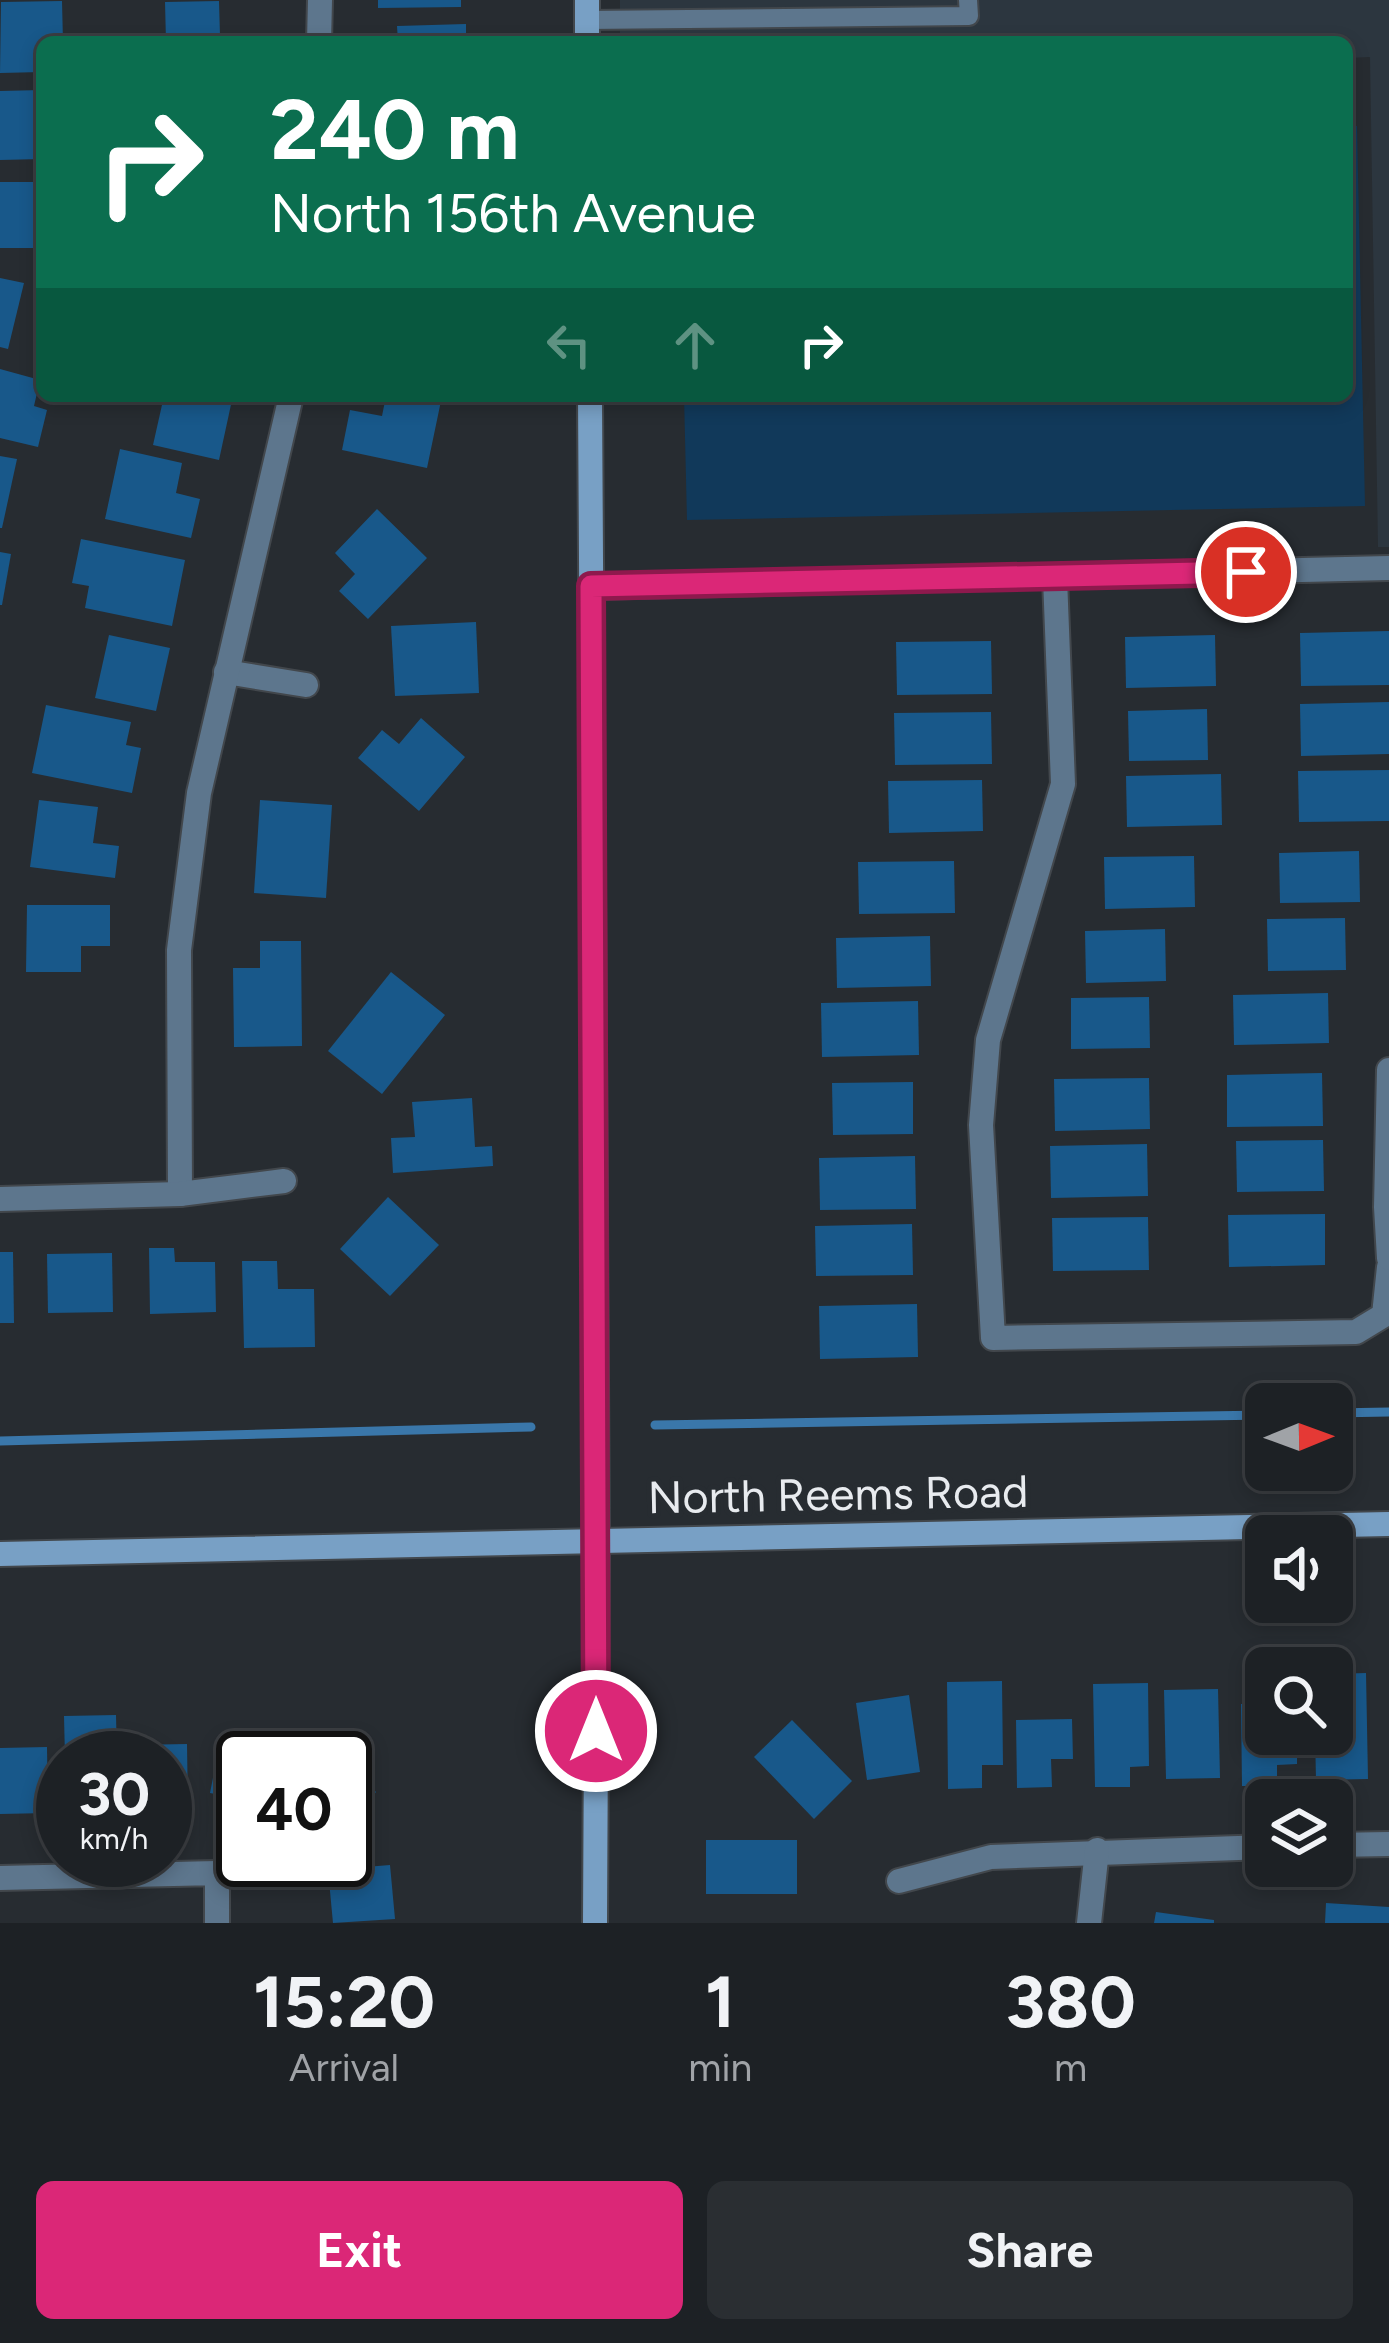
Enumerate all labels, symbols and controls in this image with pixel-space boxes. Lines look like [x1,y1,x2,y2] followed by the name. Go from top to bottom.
[270,79,519,180] text: 240 m
[72,84,228,240] icon: right
[270,181,756,246] text: North 156th Avenue
[536,312,602,378] icon: left
[662,312,728,378] icon: ahead
[788,312,854,378] icon: right
[1195,521,1297,623] pin
[1213,539,1279,605] icon: arrive
[1245,1383,1353,1491] north arrow
[1245,1383,1353,1887] map controls
[647,1464,1029,1524] street label: North Reems Road
[1245,1515,1353,1623] button: sound
[1245,1647,1353,1755] button: search
[533,1668,659,1794] position arrow
[216,1731,372,1887] speed limit sign: 40
[78,1758,150,1830] text: 30
[1245,1779,1353,1887] button: layers
[80,1820,148,1857] text: km/h
[253,1959,435,2045] text: 15:20
[705,1959,735,2045] text: 1
[1005,1959,1136,2045] text: 380
[289,2044,399,2091] text: Arrival
[688,2044,752,2091] text: min
[1054,2044,1087,2091] text: m
[36,2181,683,2319] button: Exit
[707,2181,1353,2319] button: Share

